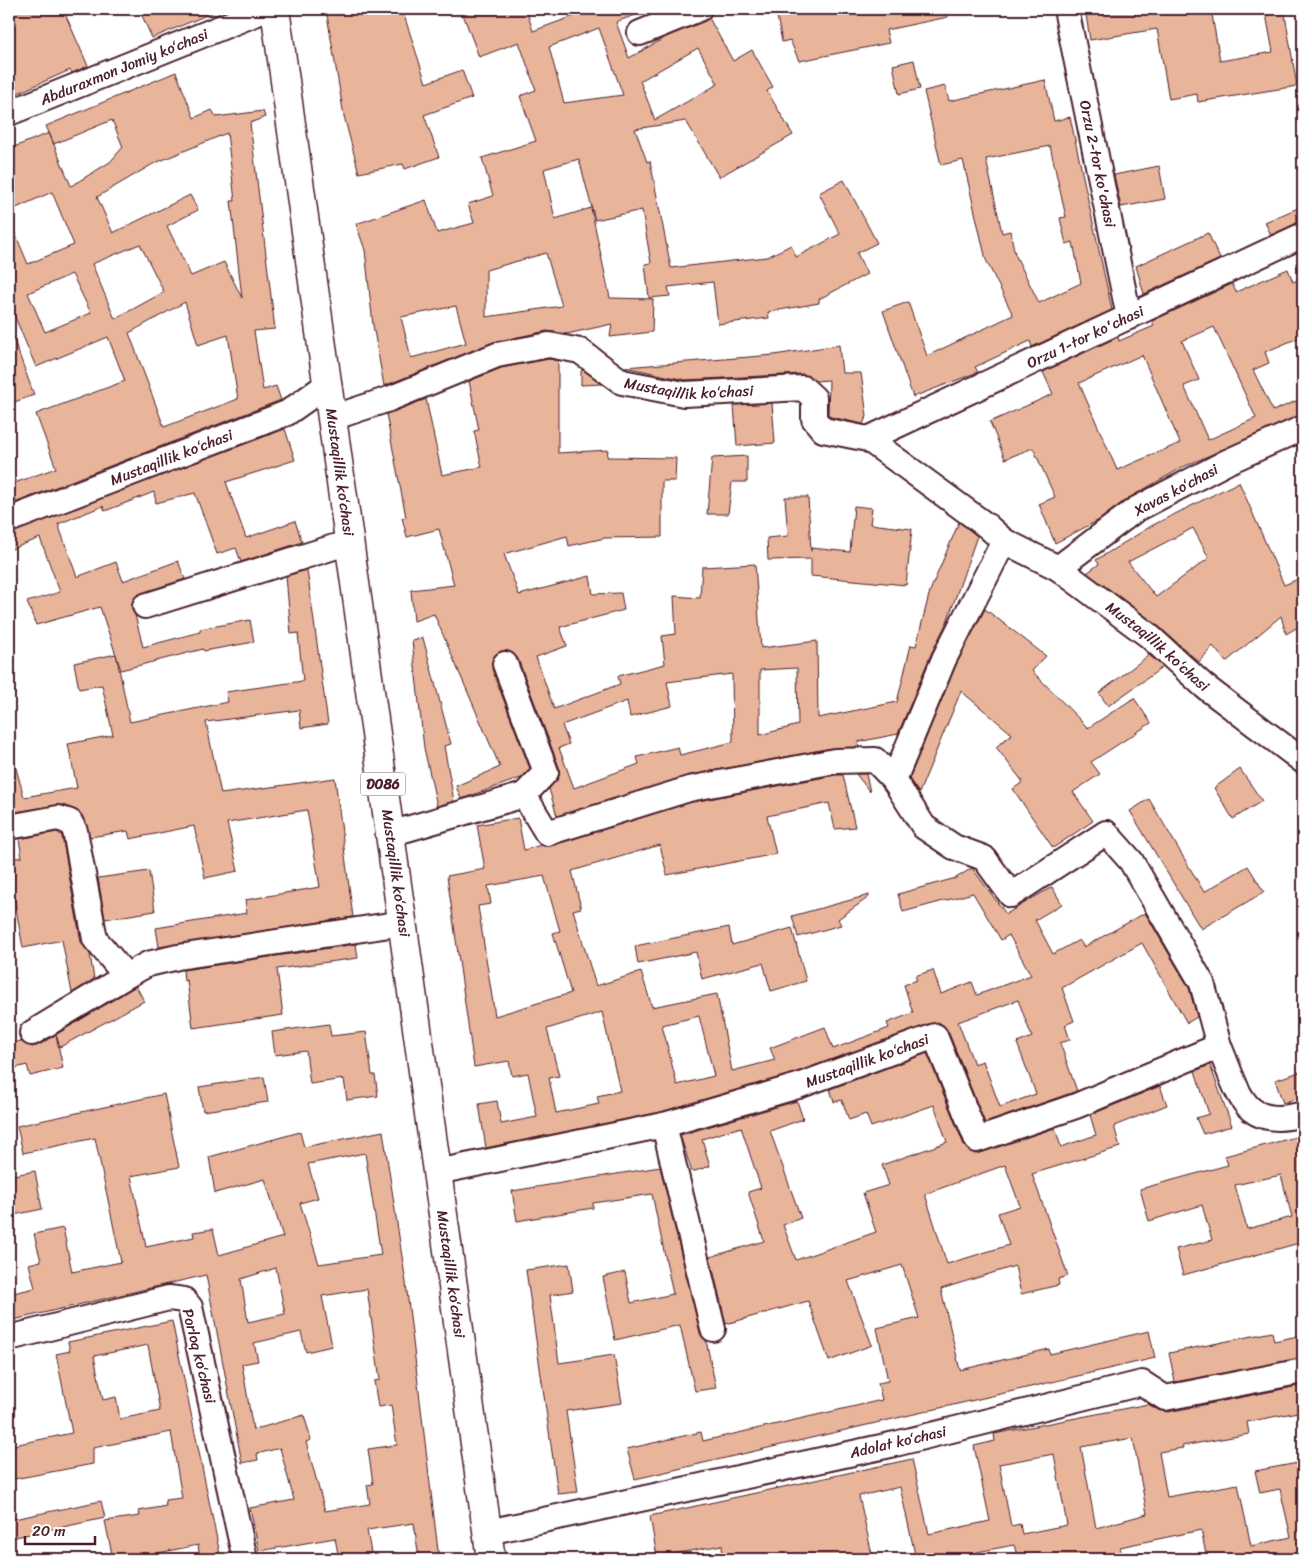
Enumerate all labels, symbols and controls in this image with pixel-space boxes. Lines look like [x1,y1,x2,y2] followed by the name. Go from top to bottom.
[35,21,213,113] street label: Abduraxmon Jomiy koʻchasi
[1072,98,1124,231] street label: Orzu 2-tor ko'chasi
[1022,298,1149,376] street label: Orzu 1-tor ko'chasi
[622,370,755,407] street label: Mustaqillik ko‘chasi
[318,406,362,538] street label: Mustaqillik koʻchasi
[106,422,237,493] street label: Mustaqillik ko‘chasi
[1128,456,1224,524] street label: Xavas koʻchasi
[1100,595,1216,699] street label: Mustaqillik ko‘chasi
[360,772,406,796] road number: D086
[374,807,418,939] street label: Mustaqillik koʻchasi
[802,1026,933,1095] street label: Mustaqillik ko‘chasi
[429,1208,473,1340] street label: Mustaqillik koʻchasi
[175,1306,224,1407] street label: Porloq koʻchasi
[846,1418,950,1466] street label: Adolat koʻchasi
[25,1513,95,1545] scale bar
[32,1518,66,1544] text: 20 m

